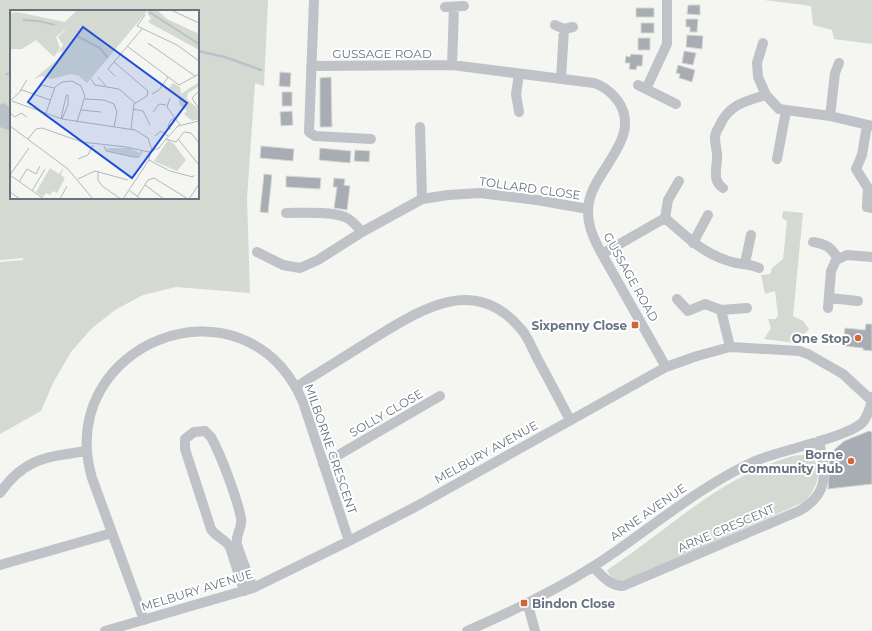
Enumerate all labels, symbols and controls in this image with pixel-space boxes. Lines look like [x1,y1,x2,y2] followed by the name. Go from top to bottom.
[10,10,199,199] inset map
[332,46,432,61] street label: GUSSAGE ROAD
[478,173,582,203] street label: TOLLARD CLOSE
[600,230,662,324] street label: GUSSAGE ROAD
[532,318,627,333] place label: Sixpenny Close
[630,320,640,330] marker: Sixpenny Close
[792,331,850,346] place label: One Stop
[853,333,863,343] marker: One Stop
[302,382,360,516] street label: MILBORNE CRESCENT
[347,386,425,440] street label: SOLLY CLOSE
[432,417,540,487] street label: MELBURY AVENUE
[740,447,843,476] place label: Borne Community Hub
[846,456,856,466] marker: Borne Community Hub
[607,480,689,544] street label: ARNE AVENUE
[675,501,777,555] street label: ARNE CRESCENT
[139,566,255,614] street label: MELBURY AVENUE
[532,596,616,611] place label: Bindon Close
[519,598,529,608] marker: Bindon Close

